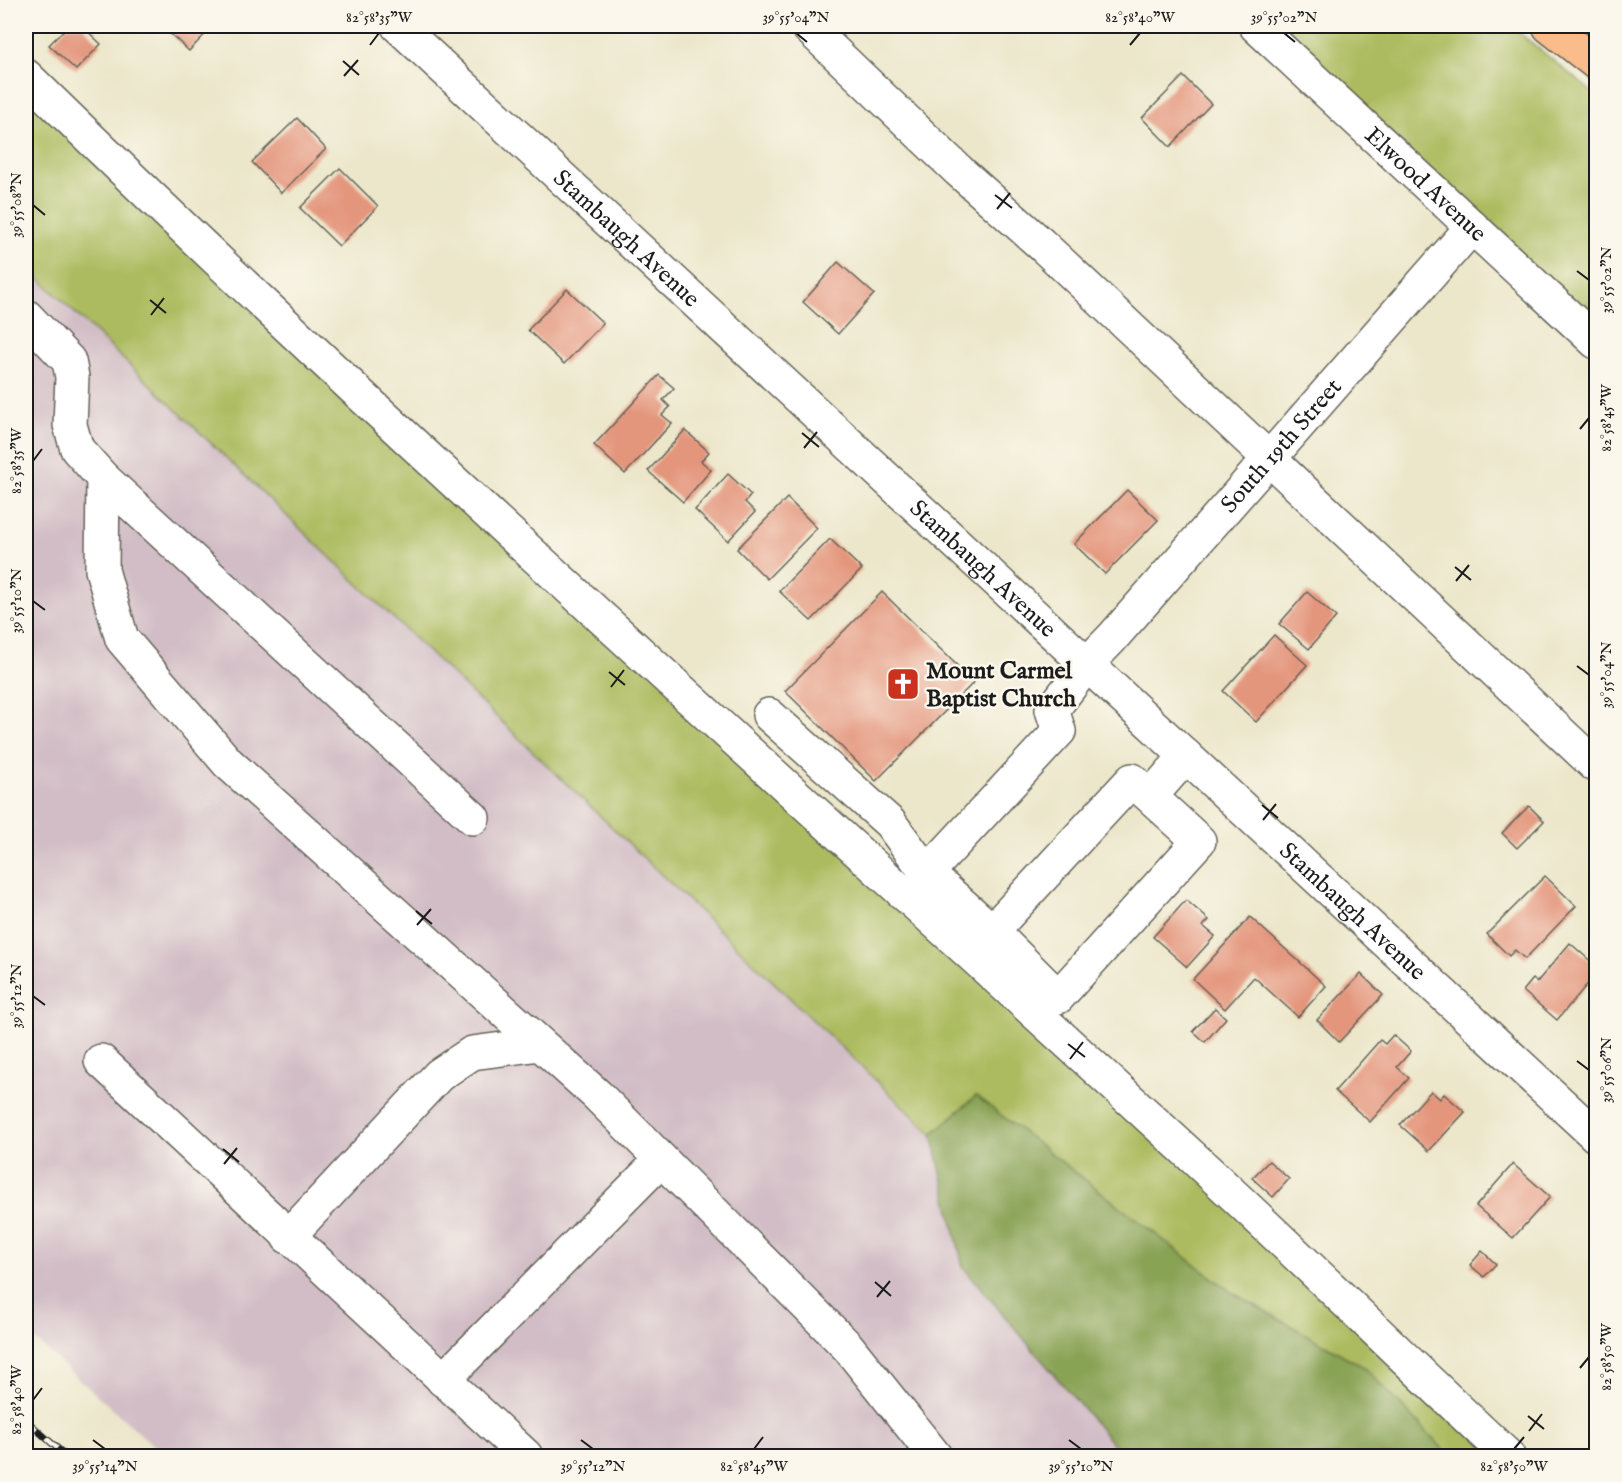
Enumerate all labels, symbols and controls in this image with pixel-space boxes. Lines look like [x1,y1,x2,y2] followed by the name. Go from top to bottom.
[346,8,413,27] text: 82°58'35"W
[762,8,830,27] text: 39°55'04"N
[1105,8,1175,27] text: 82°58'40"W
[1251,8,1317,27] text: 39°55'02"N
[1357,121,1492,249] street label: Elwood Avenue
[546,163,706,315] street label: Stambaugh Avenue
[7,172,26,238] text: 39°55'08"N
[1597,247,1616,313] text: 39°55'02"N
[1214,372,1349,520] street label: South 19th Street
[1597,384,1616,452] text: 82°58'45"W
[7,427,26,494] text: 82°58'35"W
[902,494,1062,645] street label: Stambaugh Avenue
[7,568,26,634] text: 39°55'10"N
[1597,641,1616,709] text: 39°55'04"N
[926,656,1076,715] place label: Mount Carmel Baptist Church
[885,666,921,702] church icon: Mount Carmel Baptist Church
[1272,836,1432,988] street label: Stambaugh Avenue
[7,963,26,1028] text: 39°55'12"N
[1597,1037,1616,1103] text: 39°55'06"N
[1597,1322,1616,1391] text: 82°58'50"W
[7,1365,26,1435] text: 82°58'40"W
[72,1457,138,1476] text: 39°55'14"N
[561,1457,626,1476] text: 39°55'12"N
[720,1457,788,1476] text: 82°58'45"W
[1048,1457,1114,1476] text: 39°55'10"N
[1480,1457,1549,1476] text: 82°58'50"W

